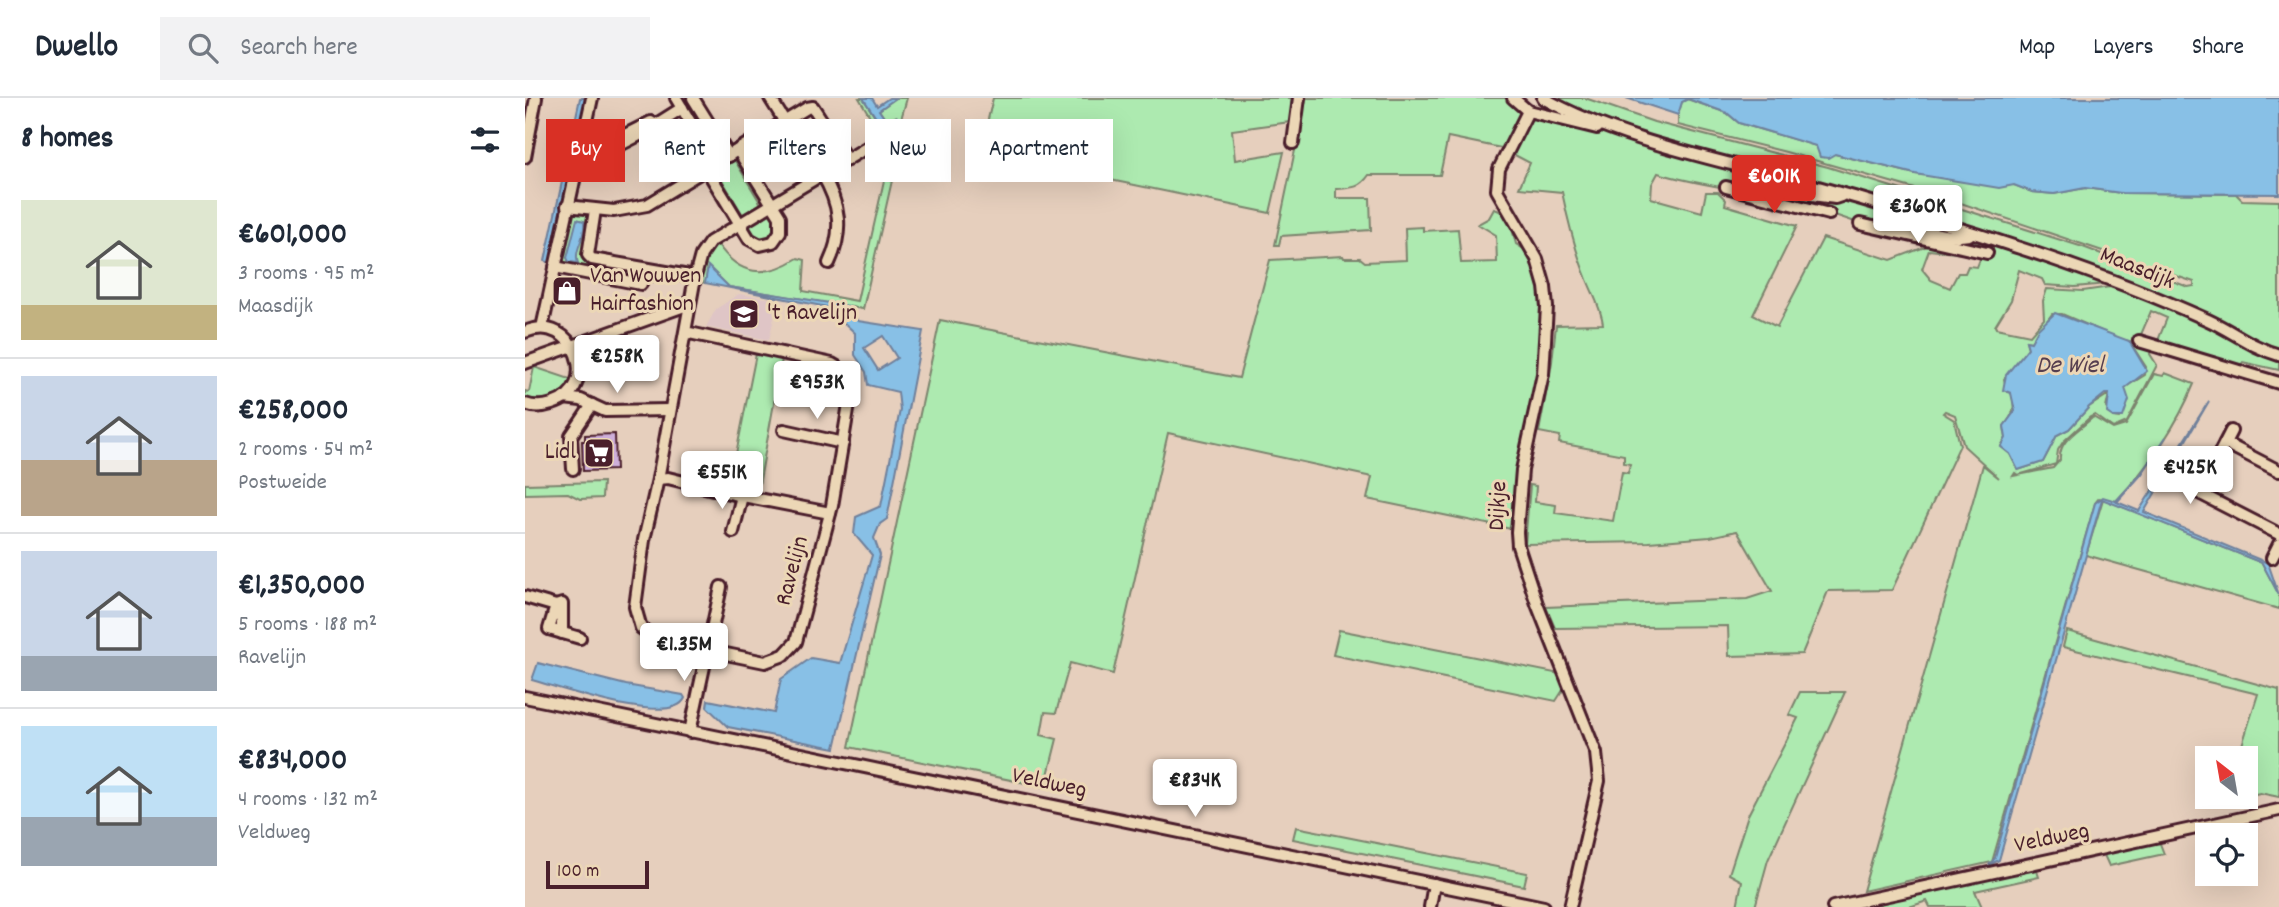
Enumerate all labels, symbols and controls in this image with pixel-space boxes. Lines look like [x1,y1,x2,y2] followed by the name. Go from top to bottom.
[160,17,650,80] search box
[35,25,118,72] text: Dwello
[184,29,222,67] icon: search
[240,30,358,67] text: Search here
[2019,31,2055,65] text: Map
[2093,31,2154,65] text: Layers
[2192,31,2244,65] text: Share
[21,119,113,162] text: 8 homes
[546,119,625,182] chip: Buy
[639,119,730,182] chip: Rent
[744,119,851,182] chip: Filters
[865,119,951,182] chip: New
[965,119,1113,182] chip: Apartment
[466,121,504,159] icon: filters
[1725,156,1823,215] pin: €601K
[1748,161,1800,194] text: €601K
[1869,186,1967,245] pin: €360K
[1889,191,1947,224] text: €360K
[238,215,347,258] text: €601,000
[77,228,161,312] icon: home
[2094,239,2180,299] street label: Maasdijk
[238,258,374,291] text: 3 rooms · 95 m²
[590,260,701,322] place label: Van Wouwen Hairfashion
[550,274,584,308] shop icon: Van Wouwen Hairfashion
[238,291,313,324] text: Maasdijk
[727,297,761,331] school or university icon: 't Ravelijn
[767,297,857,331] place label: 't Ravelijn
[568,336,666,395] pin: €258K
[590,341,644,374] text: €258K
[2036,348,2106,385] water label: De Wiel
[768,362,866,421] pin: €953K
[790,367,844,400] text: €953K
[238,391,349,434] text: €258,000
[77,404,161,488] icon: home
[238,434,373,467] text: 2 rooms · 54 m²
[545,436,576,470] place label: Lidl
[582,436,616,470] supermarket icon: Lidl
[2141,446,2239,506] pin: €425K
[673,452,771,511] pin: €551K
[2163,452,2217,485] text: €425K
[697,457,747,490] text: €551K
[238,467,327,500] text: Postweide
[1481,480,1517,532] street label: Dijkje
[767,532,819,610] street label: Ravelijn
[238,566,365,609] text: €1,350,000
[77,579,161,663] icon: home
[238,609,377,642] text: 5 rooms · 188 m²
[627,624,741,683] pin: €1.35M
[656,629,712,662] text: €1.35M
[238,642,306,675] text: Ravelijn
[238,741,347,784] text: €834,000
[2195,746,2257,808] north arrow
[2195,746,2258,886] map controls
[77,754,161,838] icon: home
[1008,760,1090,808] street label: Veldweg
[1146,760,1244,819] pin: €834K
[1169,765,1221,798] text: €834K
[238,784,378,817] text: 4 rooms · 132 m²
[2011,815,2093,863] street label: Veldweg
[238,817,310,850] text: Veldweg
[2195,823,2258,886] button: locate
[546,858,649,890] scale bar
[557,859,599,886] text: 100 m

